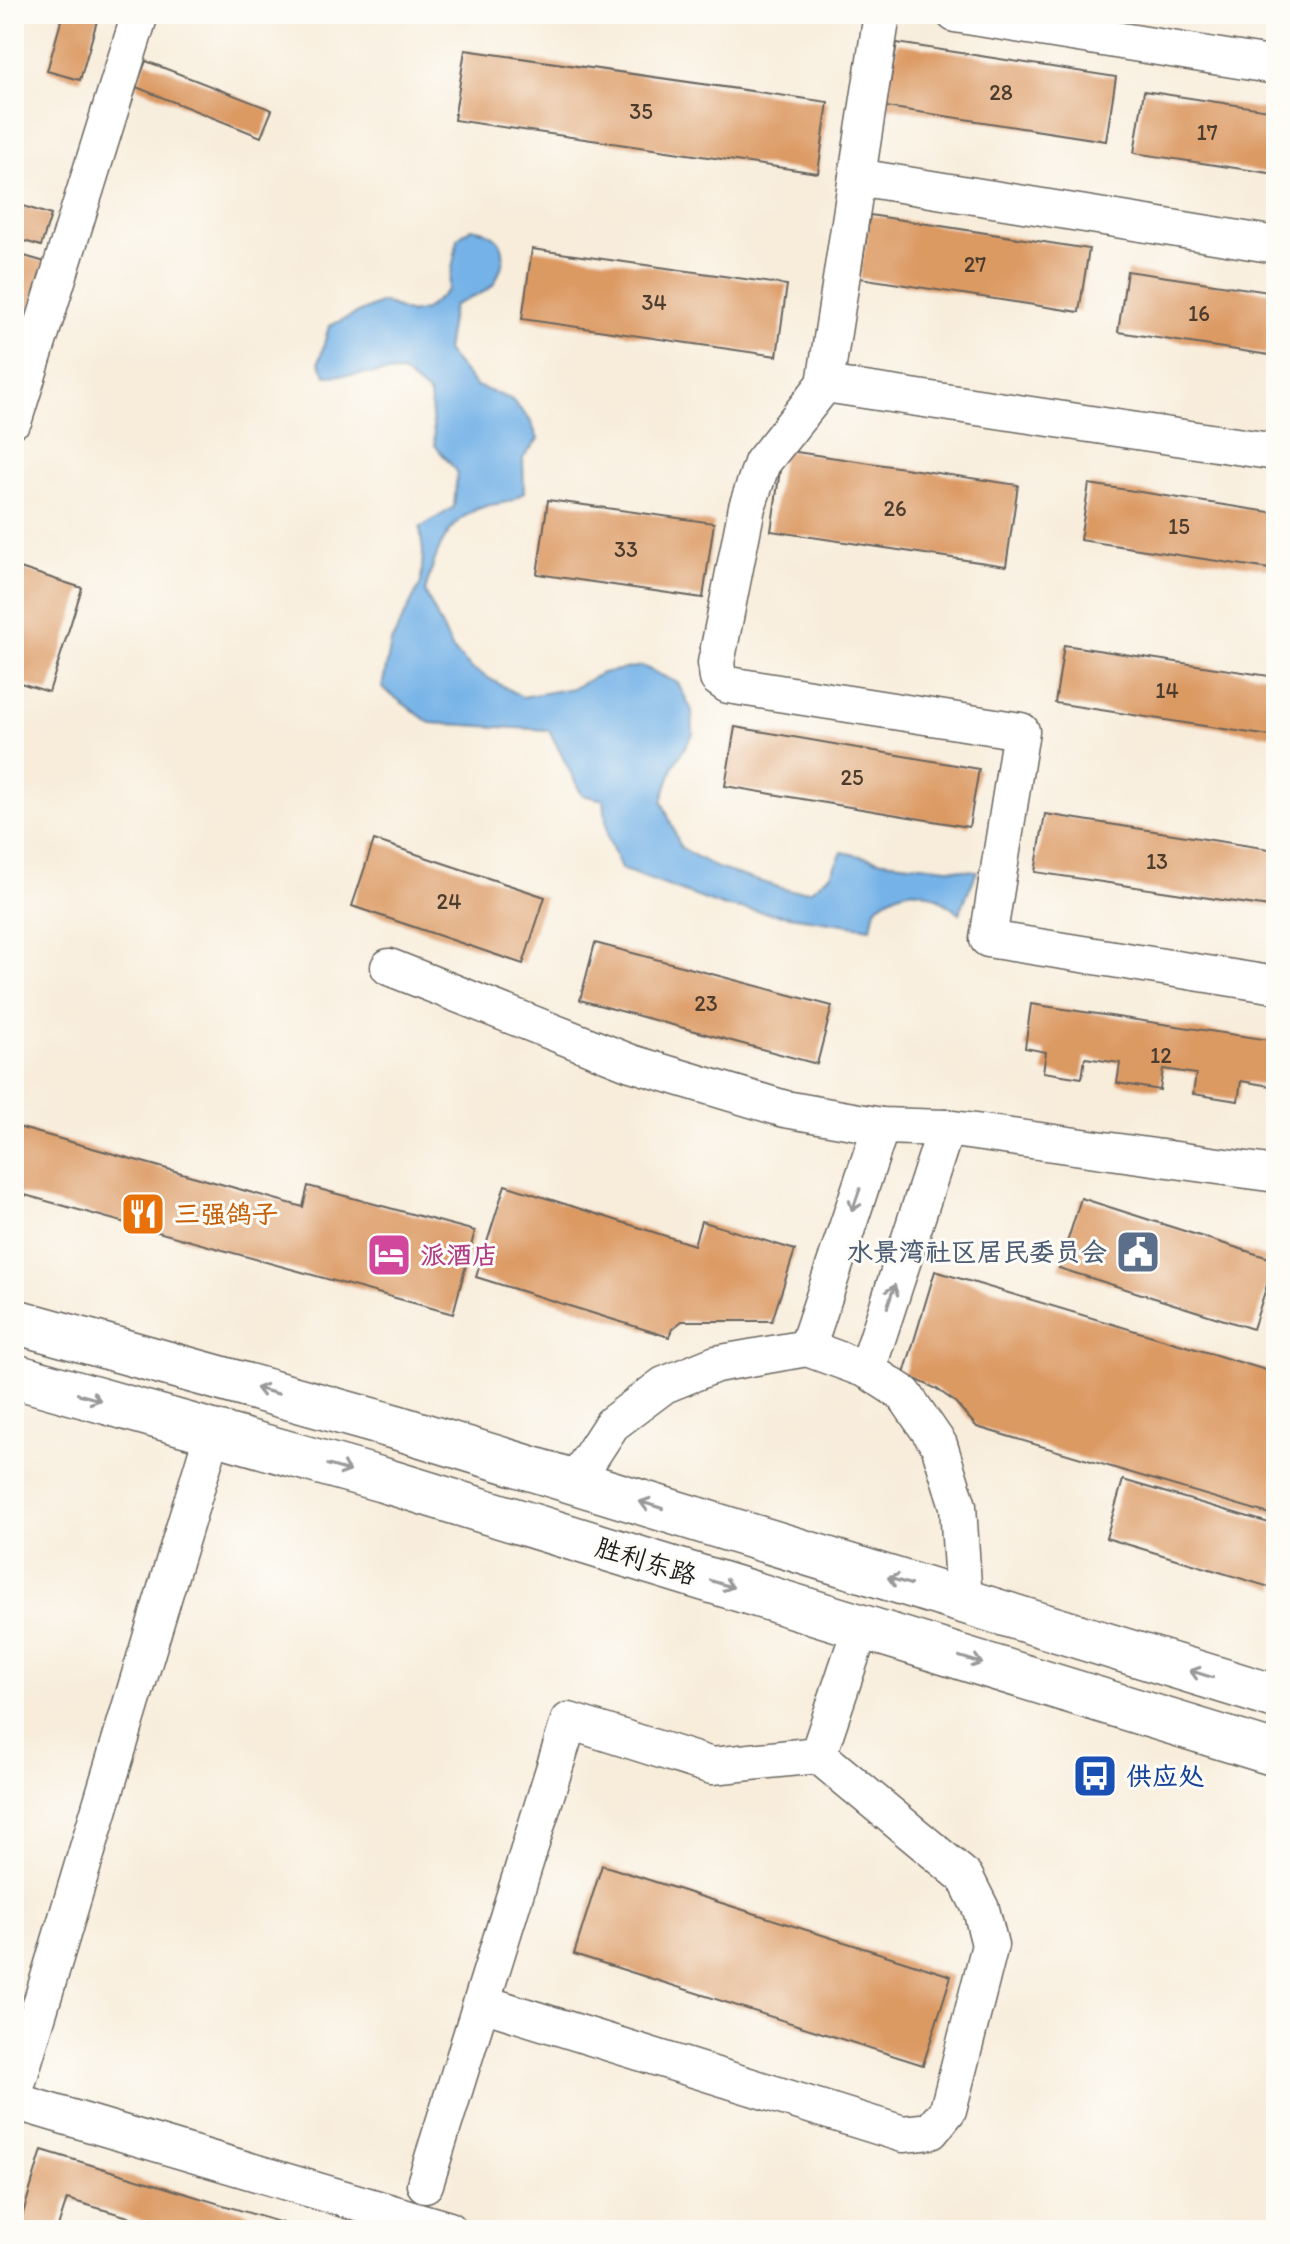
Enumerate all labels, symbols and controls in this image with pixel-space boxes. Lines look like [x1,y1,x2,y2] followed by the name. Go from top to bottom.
[989,79,1013,106] house number: 28
[629,98,653,125] house number: 35
[1196,119,1218,146] house number: 17
[964,251,986,278] house number: 27
[641,289,667,316] house number: 34
[1188,300,1210,327] house number: 16
[883,495,907,522] house number: 26
[1168,513,1190,540] house number: 15
[614,536,638,563] house number: 33
[1155,677,1179,704] house number: 14
[840,764,864,791] house number: 25
[1146,848,1168,875] house number: 13
[437,888,461,915] house number: 24
[694,990,718,1017] house number: 23
[1150,1042,1172,1069] house number: 12
[848,1188,863,1213] one-way arrow
[119,1190,167,1238] restaurant icon: 三强鸽子
[174,1198,278,1230] place label: 三强鸽子
[1114,1228,1162,1276] public building icon: 水景湾社区居民委员会
[365,1231,413,1279] hotel icon: 派酒店
[847,1236,1107,1268] place label: 水景湾社区居民委员会
[420,1239,498,1271] place label: 派酒店
[884,1284,899,1310] one-way arrow
[255,1383,281,1398] one-way arrow
[76,1390,102,1405] one-way arrow
[326,1461,352,1476] one-way arrow
[638,1496,663,1511] one-way arrow
[592,1530,700,1592] street label: 胜利东路
[887,1573,913,1588] one-way arrow
[709,1578,734,1592] one-way arrow
[957,1653,983,1668] one-way arrow
[1189,1666,1215,1681] one-way arrow
[1071,1752,1119,1800] bus stop icon: 供应处
[1126,1760,1204,1792] place label: 供应处

